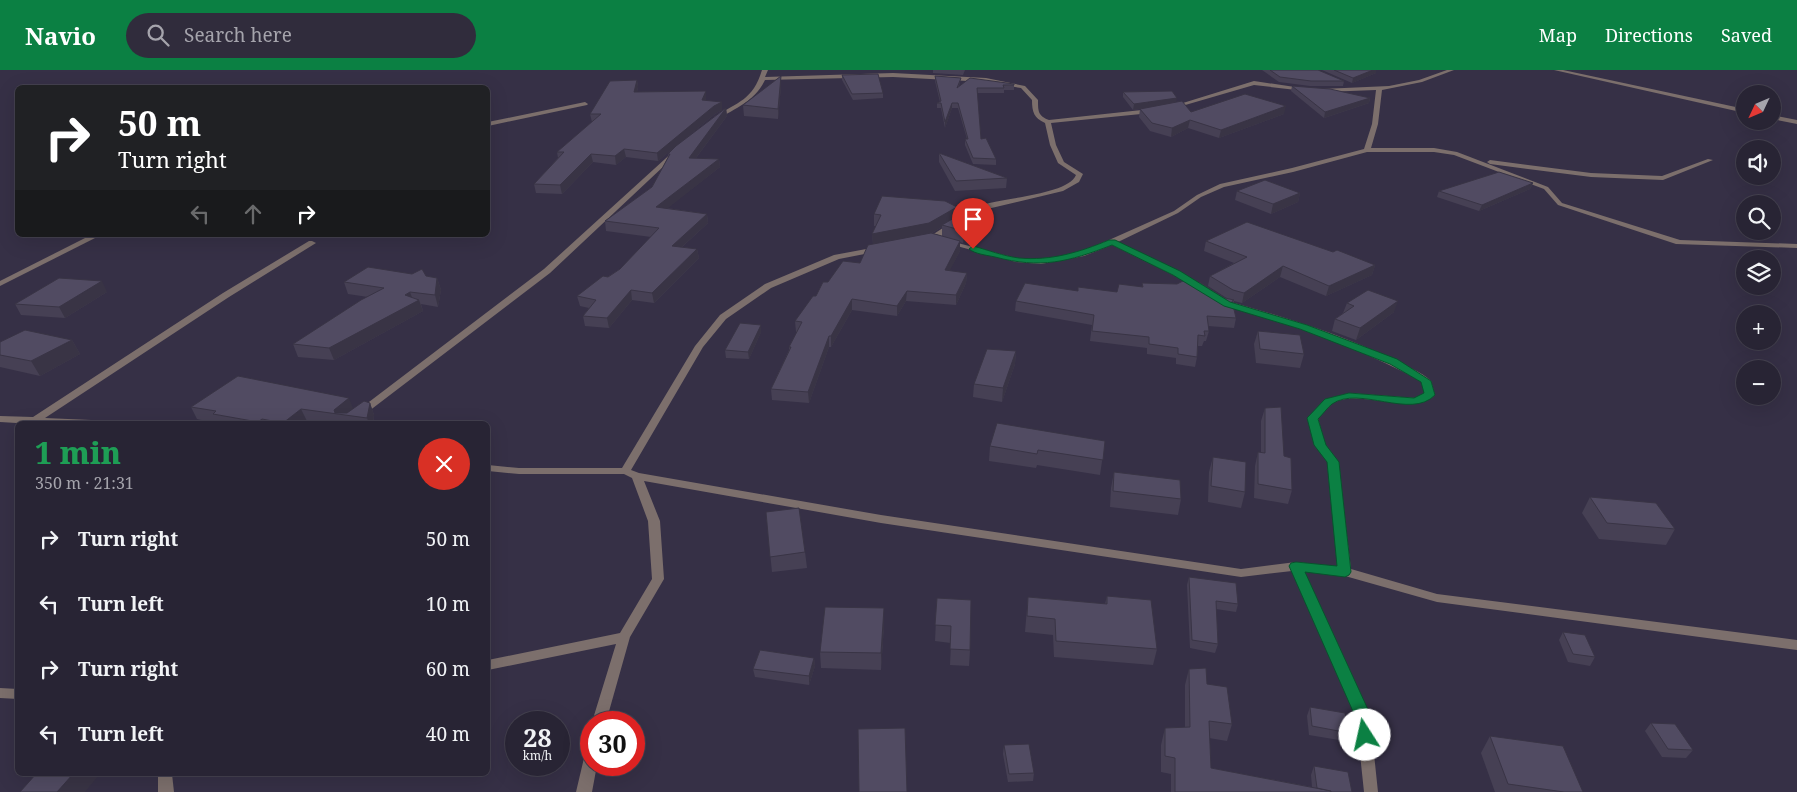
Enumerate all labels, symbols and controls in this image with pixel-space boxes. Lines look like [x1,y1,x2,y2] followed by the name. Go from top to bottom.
[126,13,476,58] search box
[25,19,96,52] text: Navio
[144,21,172,49] icon: search
[184,22,292,48] text: Search here
[1539,23,1577,47] text: Map
[1605,23,1693,47] text: Directions
[1721,23,1772,47] text: Saved
[1736,85,1781,130] north arrow
[1736,85,1781,405] map controls
[118,99,201,146] text: 50 m
[35,105,100,170] icon: right
[1736,140,1781,185] button: sound
[118,144,227,174] text: Turn right
[1736,195,1781,240] button: search
[952,198,994,249] pin
[186,200,214,228] icon: left
[239,200,267,228] icon: ahead
[292,200,320,228] icon: right
[959,205,987,233] icon: arrive
[1736,250,1781,295] button: layers
[1736,305,1781,350] button: +
[1736,360,1781,405] button: −
[35,432,121,473] text: 1 min
[418,438,470,490] button: close
[35,472,134,494] text: 350 m · 21:31
[35,525,63,553] icon: right
[78,526,178,552] text: Turn right
[426,526,470,552] text: 50 m
[35,590,63,618] icon: left
[78,591,164,617] text: Turn left
[426,591,470,617] text: 10 m
[35,655,63,683] icon: right
[78,656,178,682] text: Turn right
[426,656,470,682] text: 60 m
[1338,708,1390,760] position arrow
[580,711,645,776] speed limit sign: 30
[35,720,63,748] icon: left
[523,720,552,754] text: 28
[78,721,164,747] text: Turn left
[426,721,470,747] text: 40 m
[523,747,552,764] text: km/h

